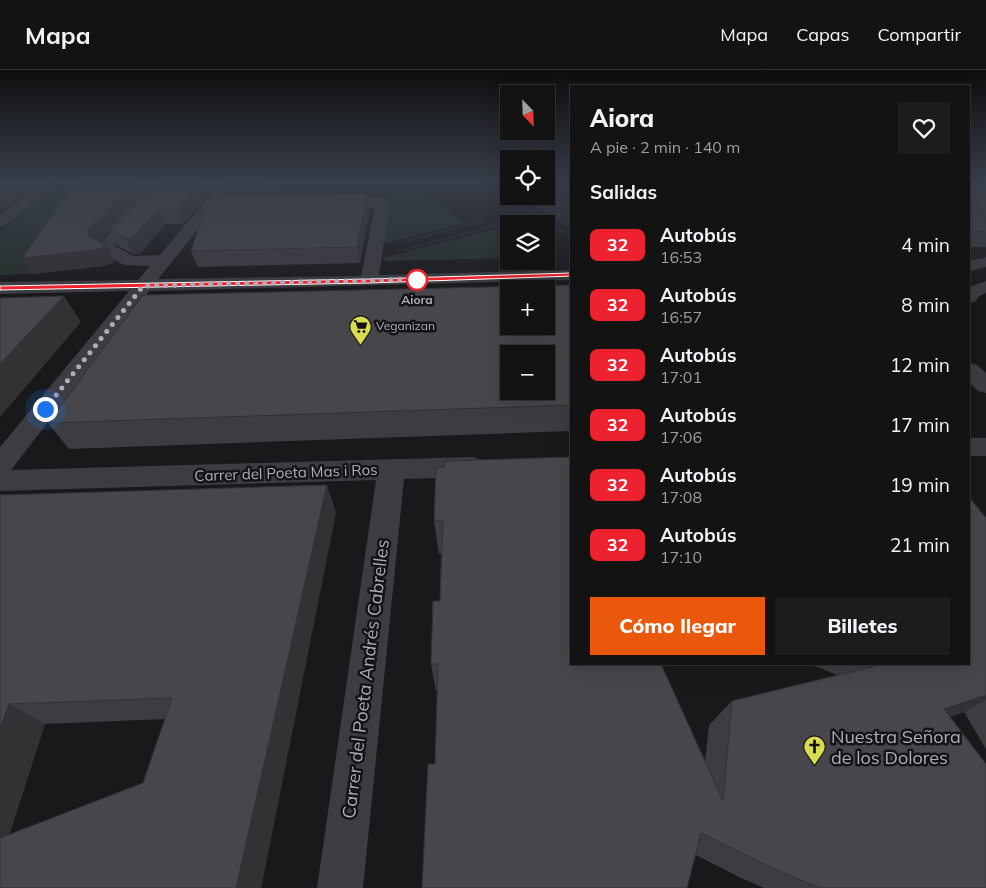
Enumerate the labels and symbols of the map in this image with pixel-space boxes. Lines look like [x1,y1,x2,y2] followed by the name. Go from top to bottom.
[500,85,555,140] north arrow
[406,269,428,291] marker: Aiora
[401,292,433,307] place label: Aiora
[348,314,372,345] supermarket icon: Veganizan
[376,318,435,333] place label: Veganizan
[33,397,58,422] your location
[194,460,378,485] street label: Carrer del Poeta Mas i Ros
[337,538,394,820] street label: Carrer del Poeta Andrés Cabrelles
[831,725,961,769] place label: Nuestra Señora de los Dolores
[803,735,827,766] church icon: Nuestra Señora de los Dolores

